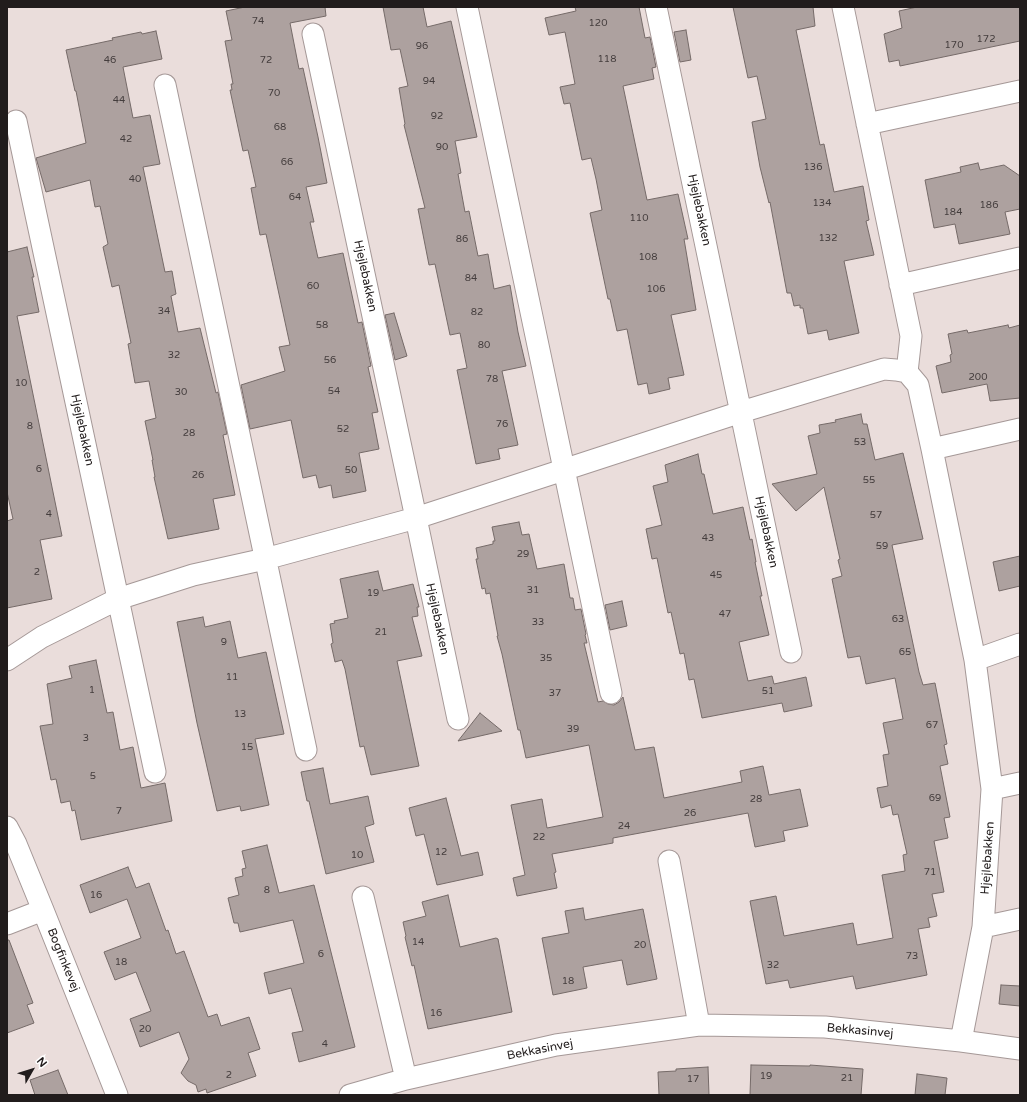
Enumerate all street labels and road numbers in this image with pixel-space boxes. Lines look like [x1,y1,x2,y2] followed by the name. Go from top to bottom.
[684,173,714,247] street label: Hjejlebakken
[350,239,380,313] street label: Hjejlebakken
[67,393,97,467] street label: Hjejlebakken
[751,495,781,569] street label: Hjejlebakken
[422,582,452,656] street label: Hjejlebakken
[978,821,998,895] street label: Hjejlebakken
[44,926,82,994] street label: Bogfinkevej
[826,1021,894,1041] street label: Bekkasinvej
[506,1037,574,1063] street label: Bekkasinvej

